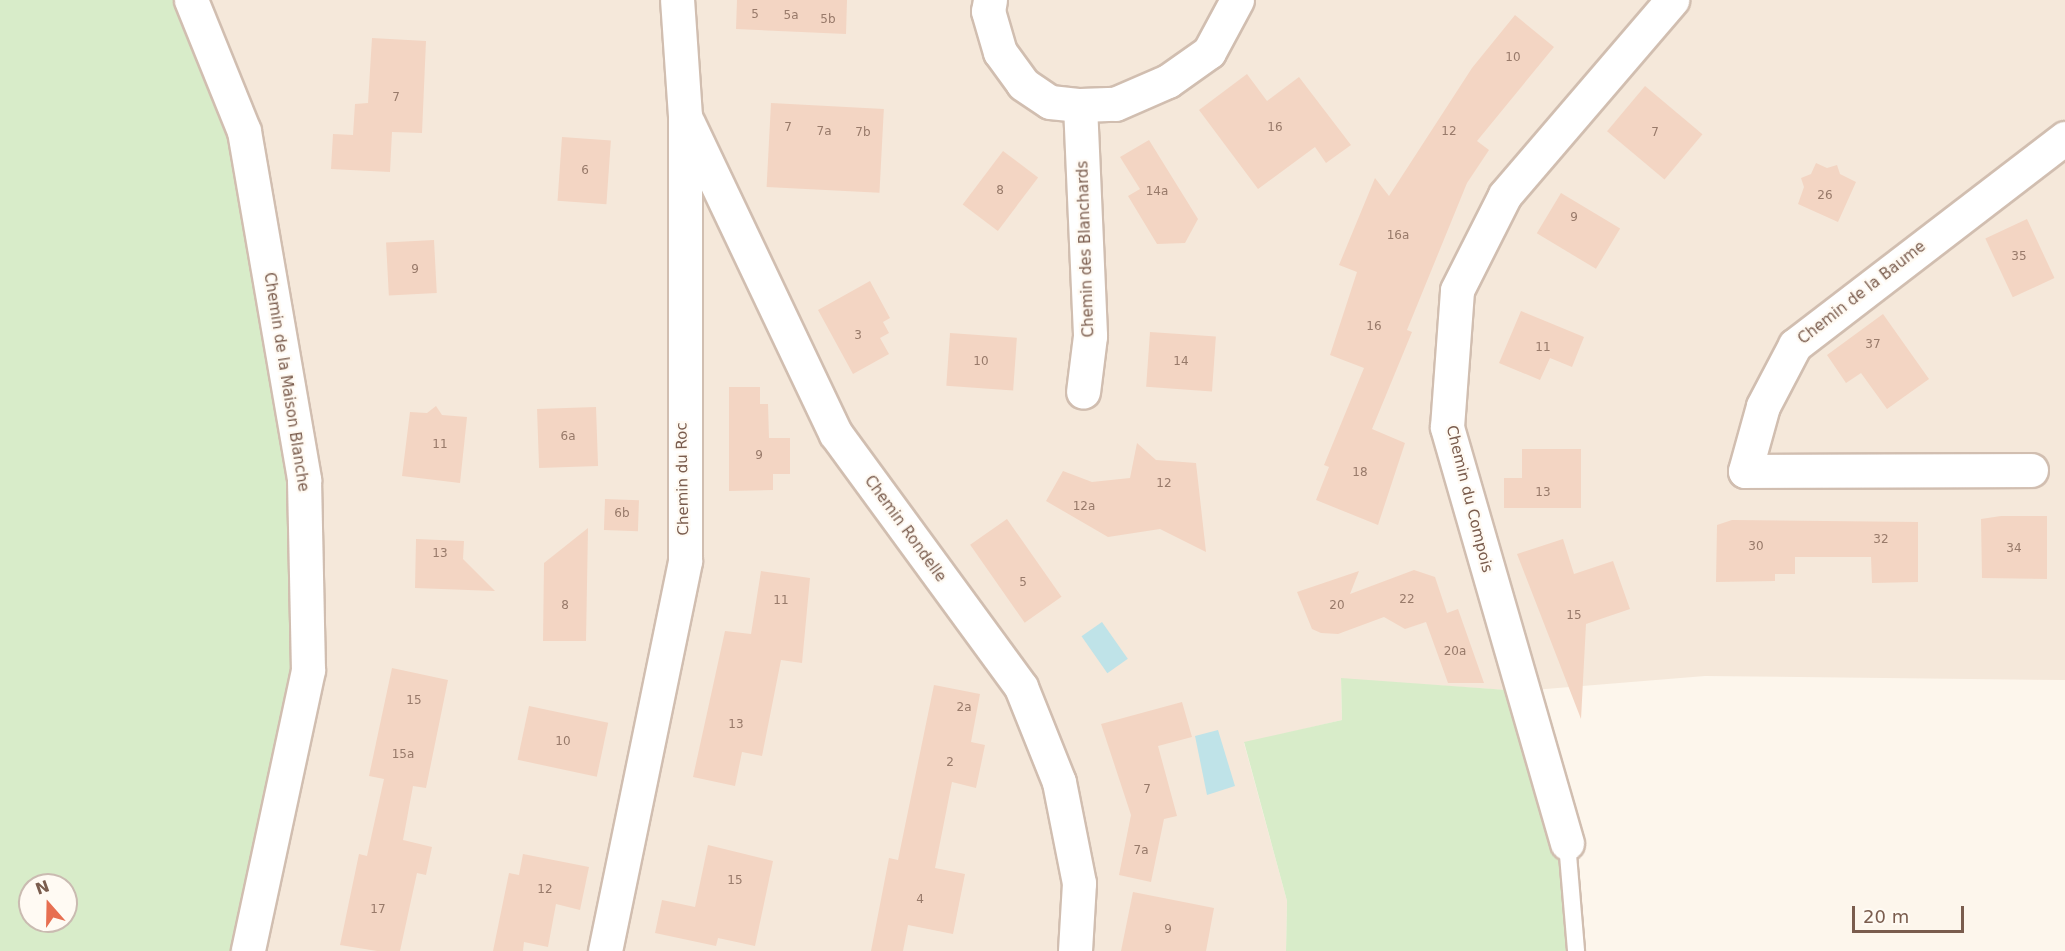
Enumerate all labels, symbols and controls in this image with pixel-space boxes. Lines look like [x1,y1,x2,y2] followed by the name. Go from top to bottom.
[751,8,759,22] house number: 5
[784,9,798,23] house number: 5a
[820,13,836,27] house number: 5b
[1505,51,1521,65] house number: 10
[392,91,400,105] house number: 7
[784,121,792,135] house number: 7
[1267,121,1283,135] house number: 16
[817,125,831,139] house number: 7a
[1441,125,1457,139] house number: 12
[855,126,871,140] house number: 7b
[1651,126,1659,140] house number: 7
[1074,160,1098,338] street label: Chemin des Blanchards
[581,164,589,178] house number: 6
[996,184,1004,198] house number: 8
[1146,185,1168,199] house number: 14a
[1817,189,1833,203] house number: 26
[1570,211,1578,225] house number: 9
[1387,229,1409,243] house number: 16a
[1795,238,1929,348] street label: Chemin de la Baume
[2011,250,2027,264] house number: 35
[411,263,419,277] house number: 9
[260,271,312,493] street label: Chemin de la Maison Blanche
[1366,320,1382,334] house number: 16
[854,329,862,343] house number: 3
[1865,338,1881,352] house number: 37
[1535,341,1551,355] house number: 11
[973,355,989,369] house number: 10
[1173,355,1189,369] house number: 14
[673,422,693,536] street label: Chemin du Roc
[1442,424,1496,574] street label: Chemin du Compois
[561,430,575,444] house number: 6a
[432,438,448,452] house number: 11
[755,449,763,463] house number: 9
[1352,466,1368,480] house number: 18
[860,472,950,586] street label: Chemin Rondelle
[1156,477,1172,491] house number: 12
[1535,486,1551,500] house number: 13
[1073,500,1095,514] house number: 12a
[614,507,630,521] house number: 6b
[1873,533,1889,547] house number: 32
[1748,540,1764,554] house number: 30
[2006,542,2022,556] house number: 34
[432,547,448,561] house number: 13
[1019,576,1027,590] house number: 5
[1399,593,1415,607] house number: 22
[773,594,789,608] house number: 11
[561,599,569,613] house number: 8
[1329,599,1345,613] house number: 20
[1566,609,1582,623] house number: 15
[1444,645,1466,659] house number: 20a
[406,694,422,708] house number: 15
[957,701,971,715] house number: 2a
[728,718,744,732] house number: 13
[555,735,571,749] house number: 10
[392,748,414,762] house number: 15a
[946,756,954,770] house number: 2
[1143,783,1151,797] house number: 7
[1134,844,1148,858] house number: 7a
[18,873,78,933] north arrow
[727,874,743,888] house number: 15
[33,876,52,899] text: N
[537,883,553,897] house number: 12
[916,893,924,907] house number: 4
[1855,894,1968,932] scale bar
[370,903,386,917] house number: 17
[1863,906,1909,927] text: 20 m
[1164,923,1172,937] house number: 9

